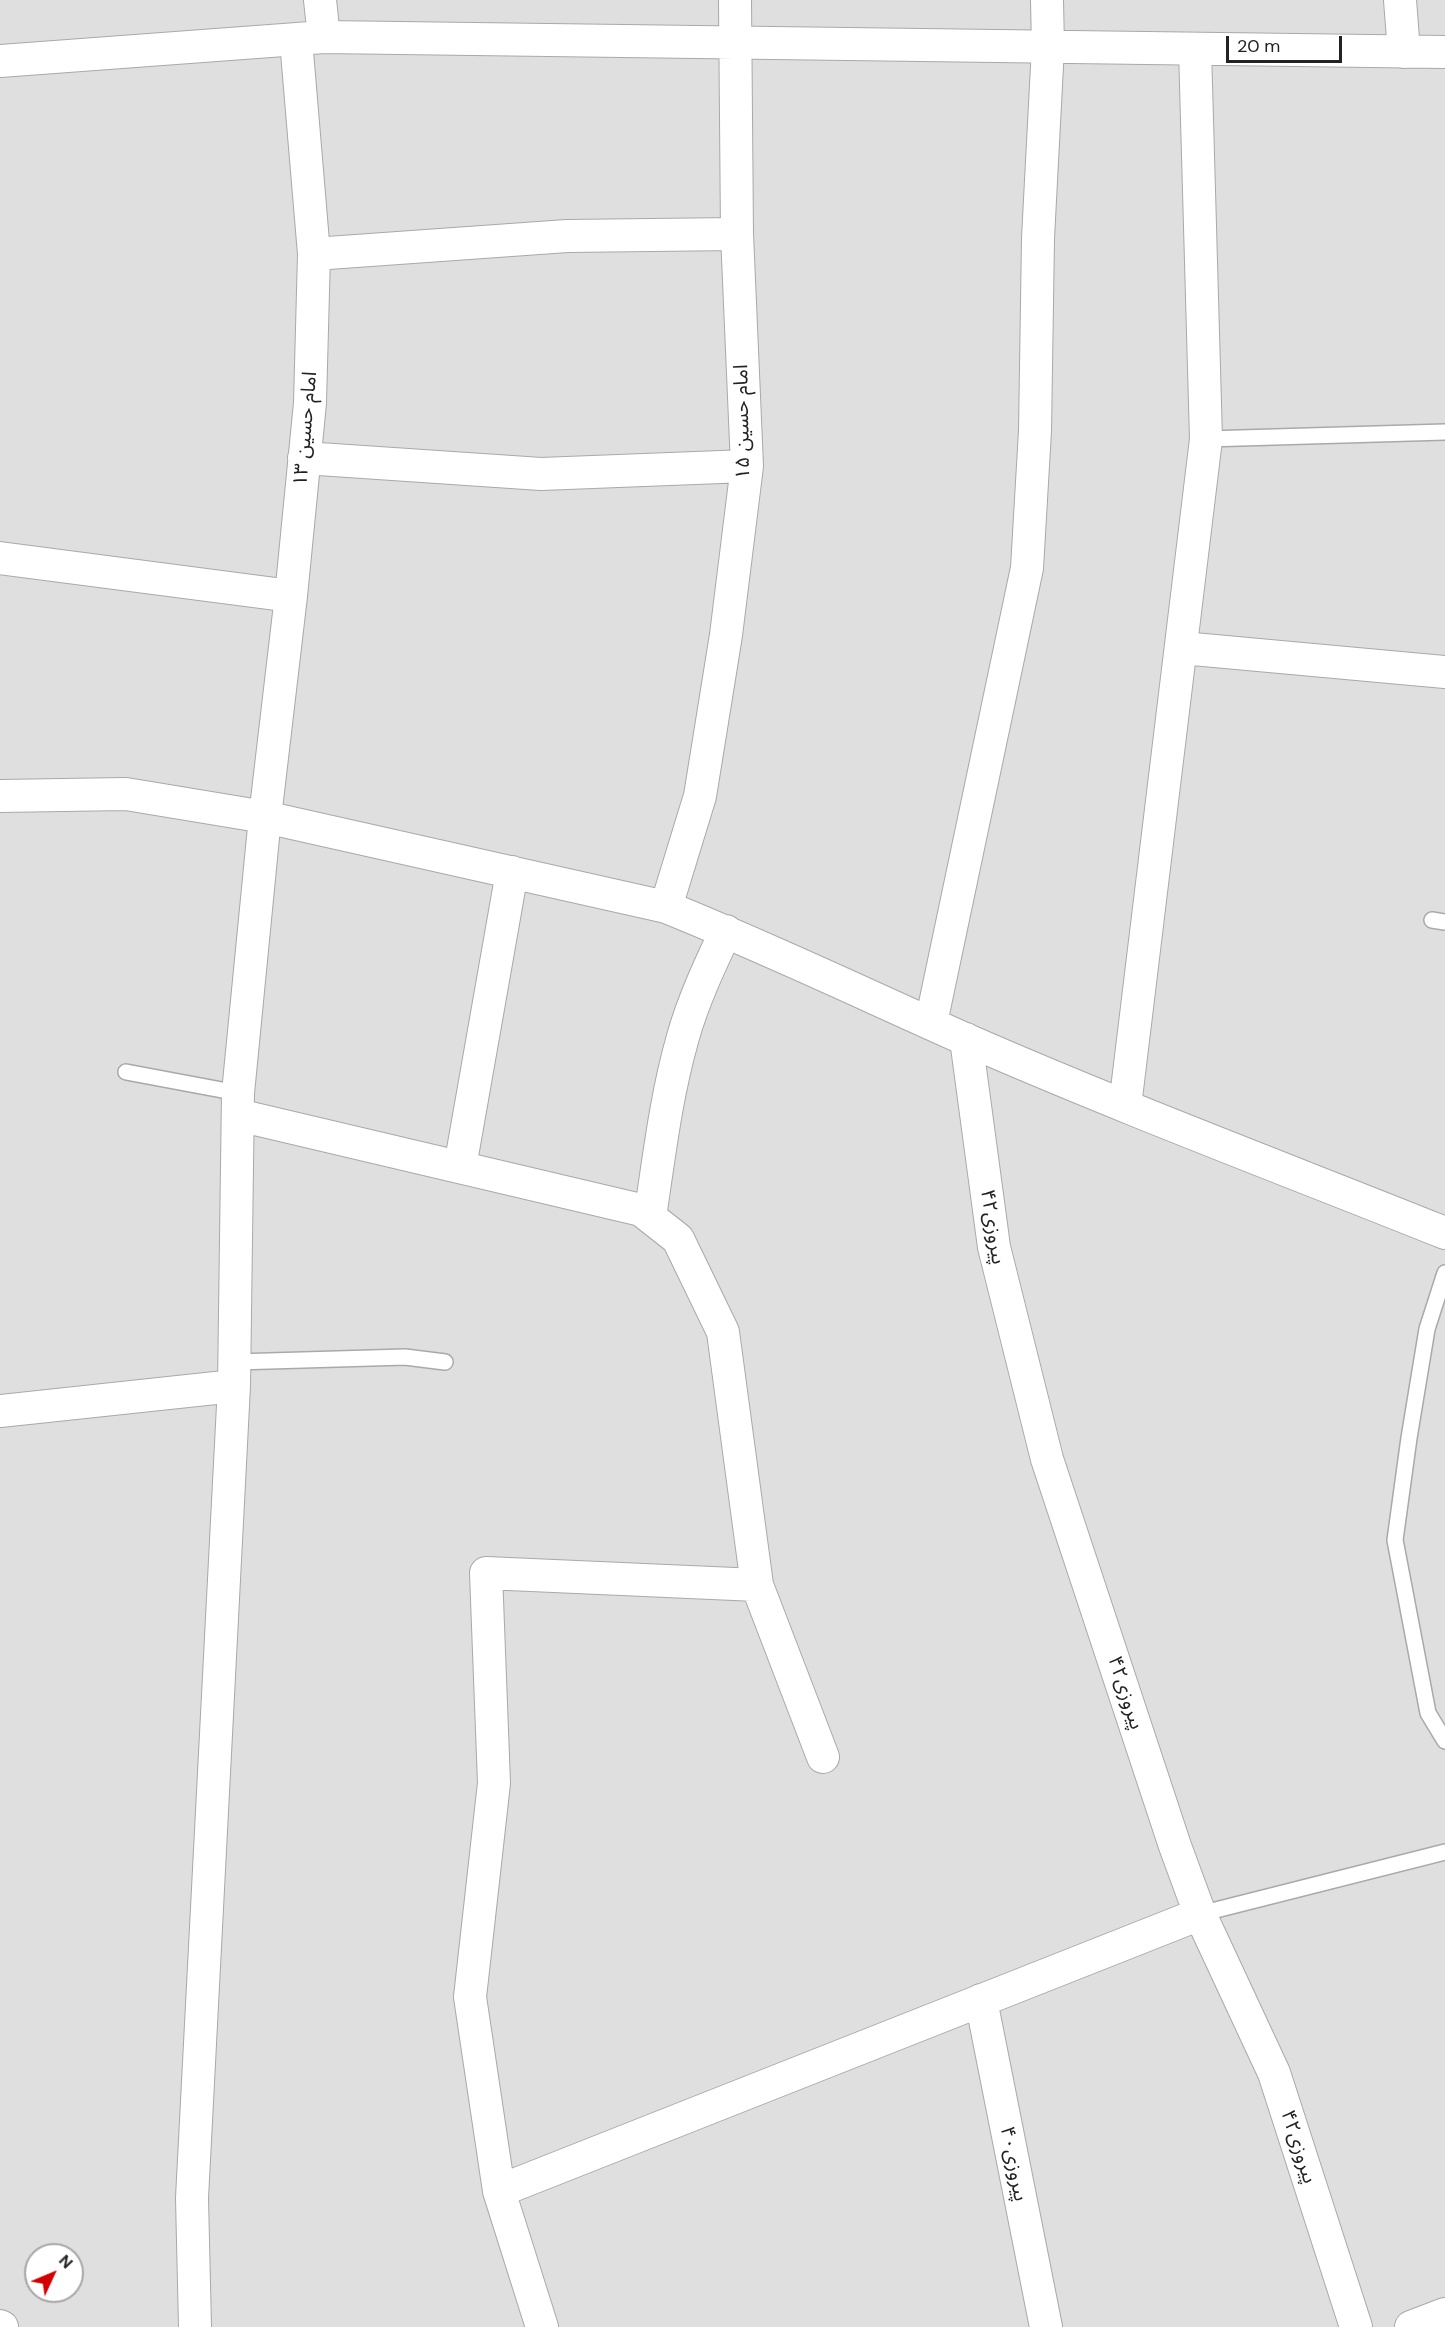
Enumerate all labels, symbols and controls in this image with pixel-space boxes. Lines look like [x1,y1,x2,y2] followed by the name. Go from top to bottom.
[1229,24,1344,62] scale bar
[1237,34,1280,58] text: 20 m
[730,364,756,480] street label: امام حسین ۱۵
[289,371,323,487] street label: امام حسین ۱۳
[974,1188,1010,1266] street label: پیروزی۴۲
[1102,1653,1148,1733] street label: پیروزی۴۲
[1275,2107,1321,2187] street label: پیروزی۴۲
[994,2125,1032,2203] street label: پیروزی۴۰
[24,2243,84,2303] north arrow
[54,2250,77,2273] text: N

